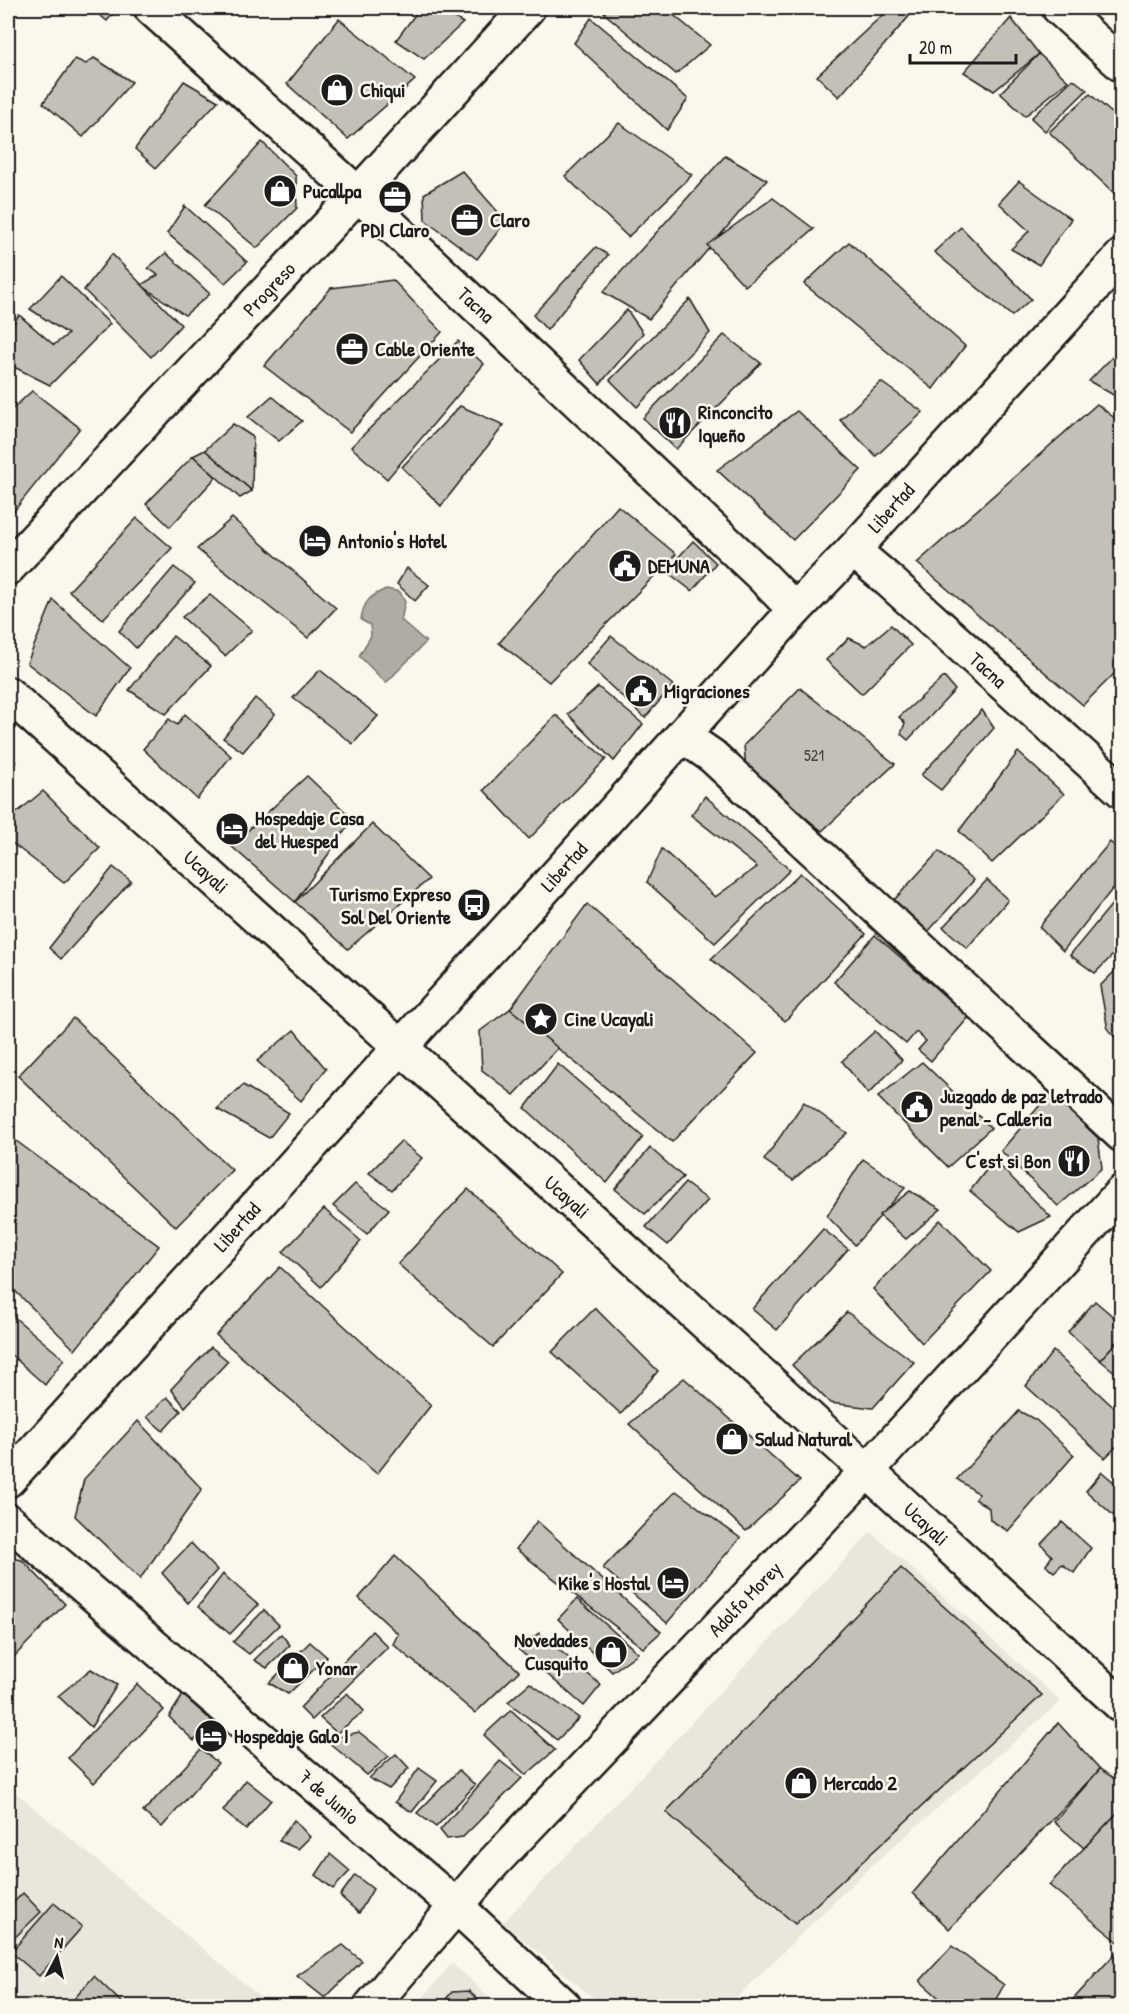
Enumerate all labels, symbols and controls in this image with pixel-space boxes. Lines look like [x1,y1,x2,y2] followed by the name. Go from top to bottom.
[910,27,1016,65] scale bar
[919,35,952,60] text: 20 m
[319,72,355,108] shop icon: Chiqui
[360,76,406,104] place label: Chiqui
[262,173,298,209] shop icon: Pucallpa
[303,177,361,205] place label: Pucallpa
[377,179,413,215] office icon: PDI Claro
[449,202,485,238] office icon: Claro
[490,206,530,233] place label: Claro
[361,216,429,243] place label: PDI Claro
[236,255,301,322] street label: Progreso
[452,280,501,329] street label: Tacna
[334,331,370,367] office icon: Cable Oriente
[375,335,475,362] place label: Cable Oriente
[698,398,773,449] place label: Rinconcito Iqueño
[657,405,693,441] restaurant icon: Rinconcito Iqueño
[861,477,920,538] street label: Libertad
[297,523,333,559] hotel icon: Antonio's Hotel
[338,527,447,554] place label: Antonio's Hotel
[607,548,643,584] public building icon: DEMUNA
[648,552,710,579] place label: DEMUNA
[964,646,1013,694] street label: Tacna
[623,673,659,709] public building icon: Migraciones
[664,677,750,705] place label: Migraciones
[804,744,824,766] house number: 521
[255,804,364,855] place label: Hospedaje Casa del Huesped
[214,811,250,847] hotel icon: Hospedaje Casa del Huesped
[534,836,593,897] street label: Libertad
[178,844,235,899] street label: Ucayali
[329,880,451,930] place label: Turismo Expreso Sol Del Oriente
[456,887,492,923] bus stop icon: Turismo Expreso Sol Del Oriente
[523,1001,559,1037] place icon: Cine Ucayali
[564,1005,654,1033] place label: Cine Ucayali
[940,1082,1103,1133] place label: Juzgado de paz letrado penal - Calleria
[899,1089,935,1125] public building icon: Juzgado de paz letrado penal - Calleria
[1056,1143,1092,1179] restaurant icon: C'est si Bon
[966,1147,1051,1174] place label: C'est si Bon
[539,1169,596,1224] street label: Ucayali
[207,1196,266,1257] street label: Libertad
[714,1421,750,1457] shop icon: Salud Natural
[755,1425,853,1452] place label: Salud Natural
[898,1496,955,1551] street label: Ucayali
[702,1555,787,1642] street label: Adolfo Morey
[655,1565,691,1601] hotel icon: Kike's Hostal
[558,1569,651,1596] place label: Kike's Hostal
[514,1626,588,1677] place label: Novedades Cusquito
[593,1634,629,1670] shop icon: Novedades Cusquito
[275,1650,311,1686] shop icon: Yonar
[316,1654,358,1681] place label: Yonar
[193,1718,229,1754] hotel icon: Hospedaje Galo I
[234,1722,349,1750] place label: Hospedaje Galo I
[293,1763,365,1830] street label: 7 de Junio
[783,1765,819,1801] shop icon: Mercado 2
[824,1769,898,1796] place label: Mercado 2
[27,1927,87,1987] north arrow
[53,1931,65,1954] text: N

